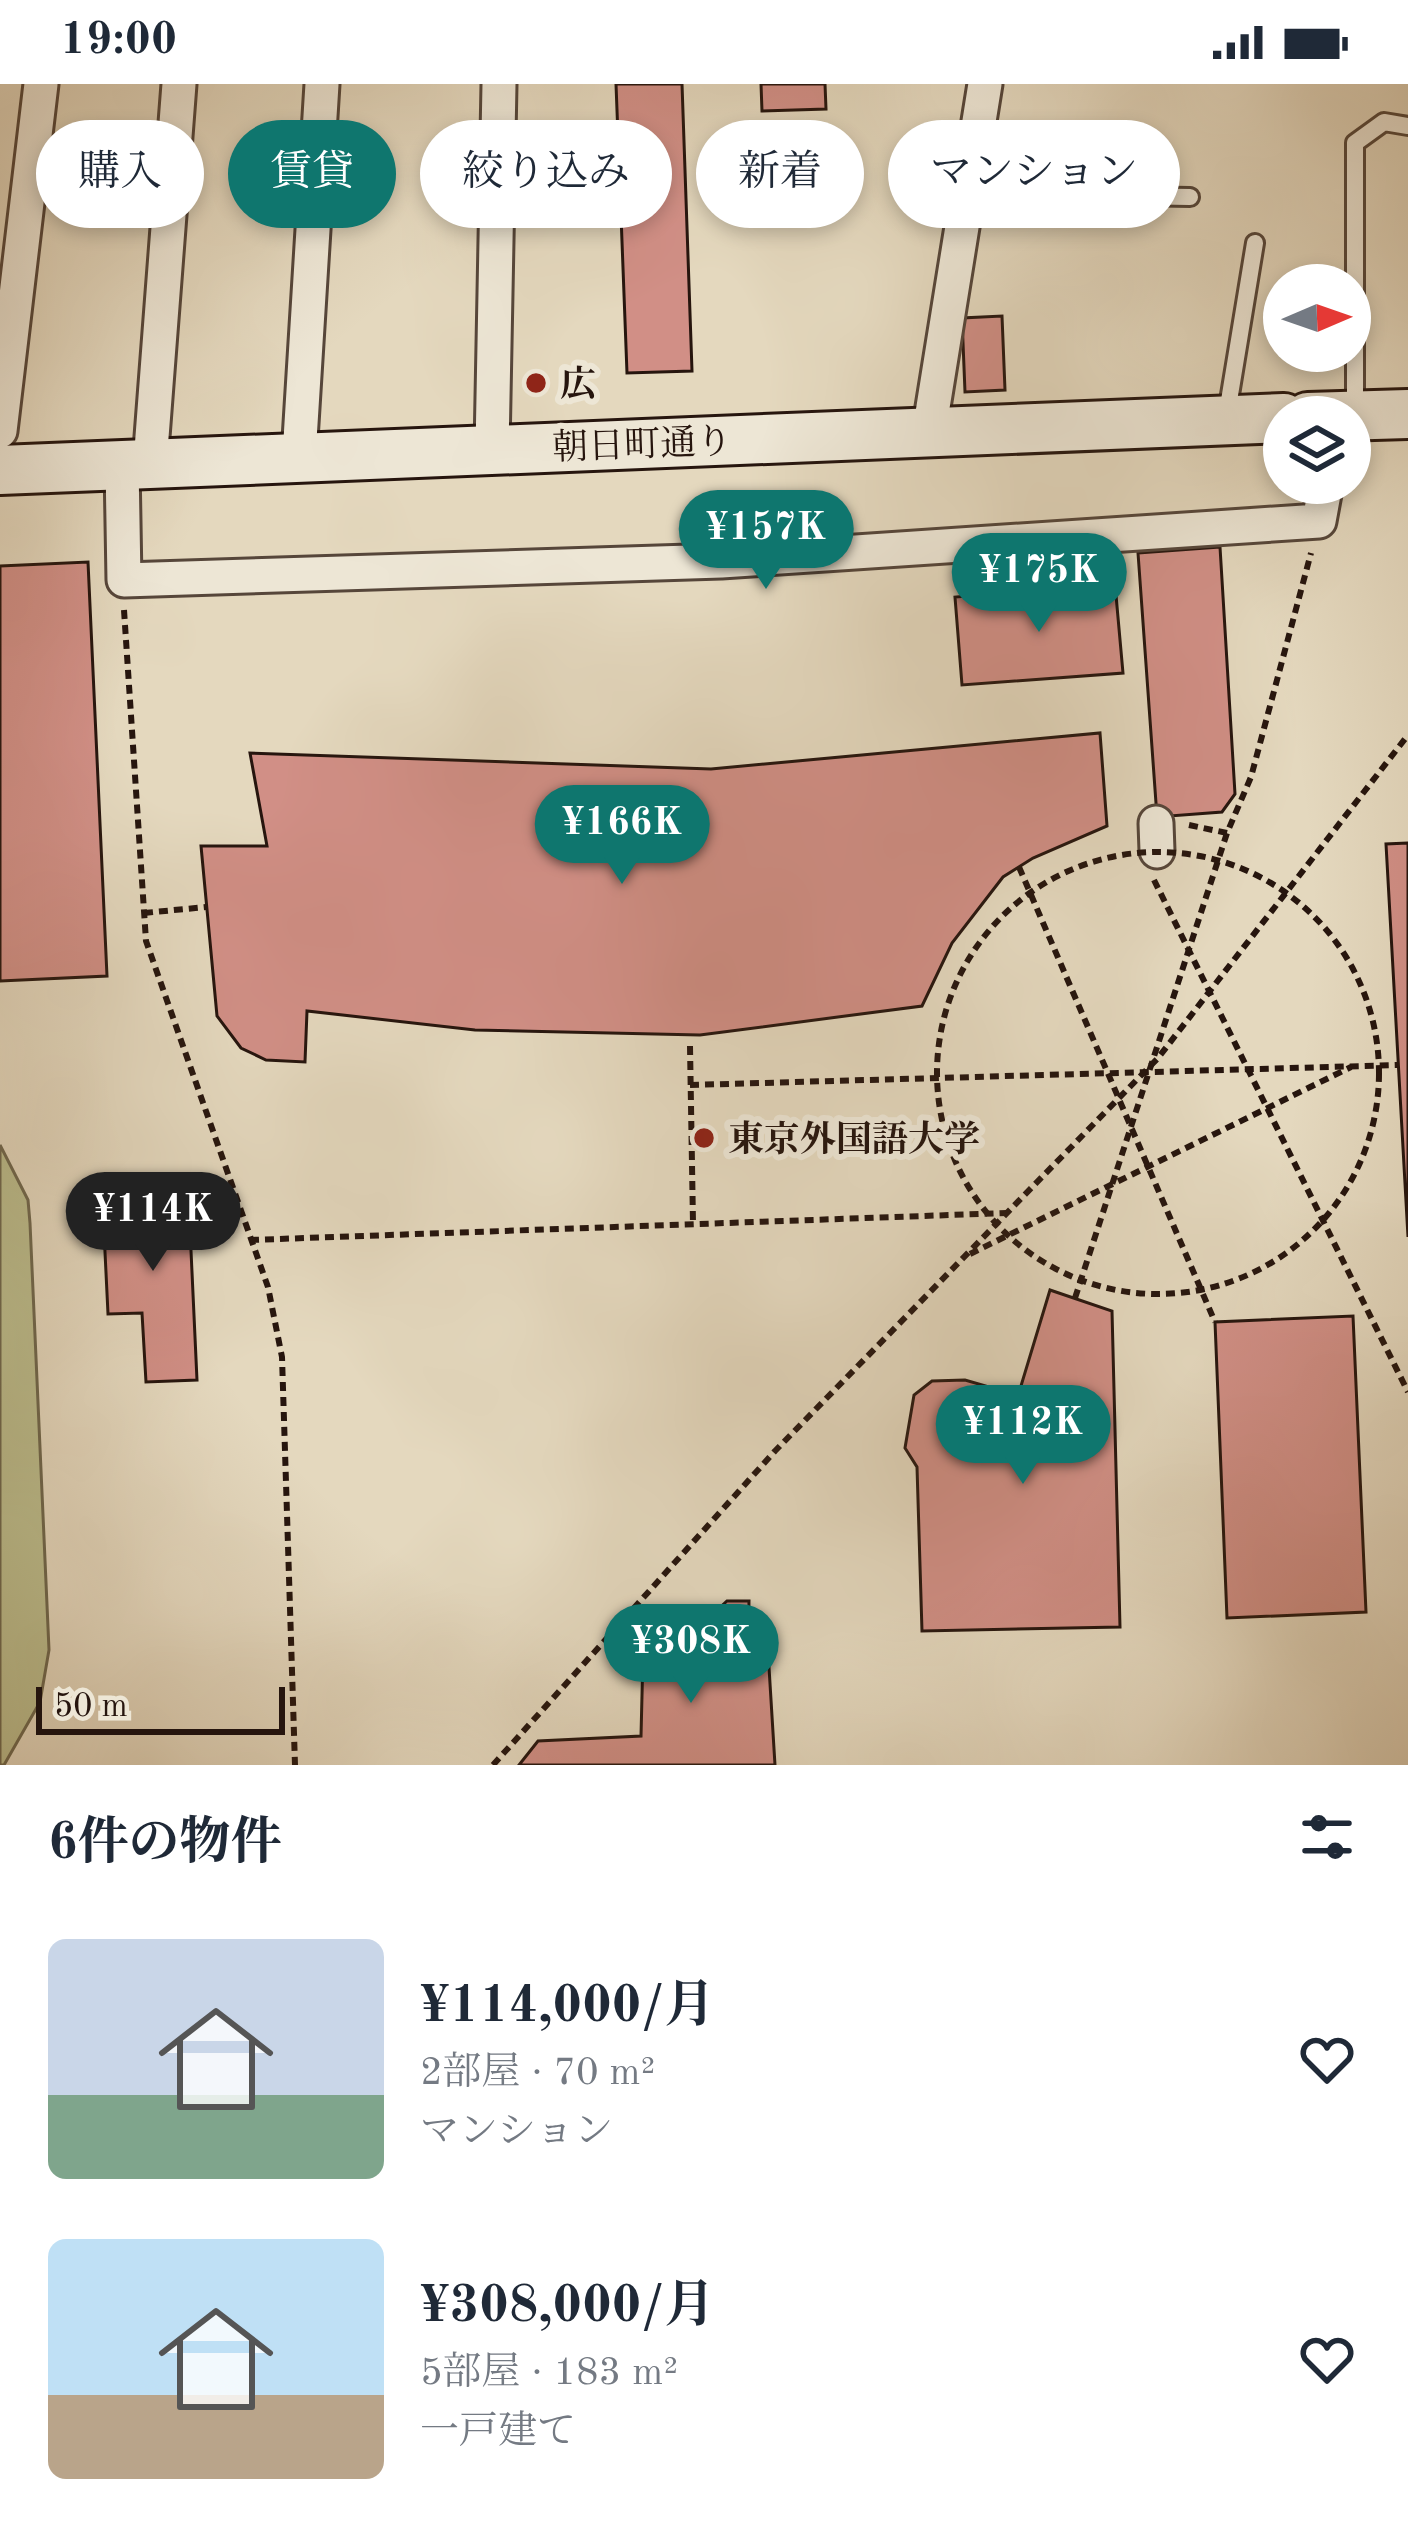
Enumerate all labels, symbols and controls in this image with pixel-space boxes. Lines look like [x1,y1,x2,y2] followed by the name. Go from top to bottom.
[60,19,177,64] text: 19:00
[36,120,204,228] chip: 購入
[228,120,396,228] chip: 賃貸
[420,120,672,228] chip: 絞り込み
[696,120,864,228] chip: 新着
[888,120,1180,228] chip: マンション
[1263,264,1371,372] north arrow
[1263,264,1371,504] map controls
[560,365,596,405] place label: 広
[523,370,549,396] marker: 広
[1263,396,1371,504] button: layers
[551,422,733,468] street label: 朝日町通り
[682,490,850,592] pin: ¥157K
[706,509,826,548] text: ¥157K
[955,533,1123,635] pin: ¥175K
[979,552,1099,591] text: ¥175K
[538,785,706,887] pin: ¥166K
[562,804,682,843] text: ¥166K
[728,1120,980,1160] place label: 東京外国語大学
[691,1125,717,1151] marker: 東京外国語大学
[69,1172,237,1274] pin: ¥114K
[93,1191,213,1230] text: ¥114K
[939,1385,1107,1487] pin: ¥112K
[963,1404,1083,1443] text: ¥112K
[607,1604,775,1706] pin: ¥308K
[631,1623,751,1662] text: ¥308K
[36,1681,285,1734] scale bar
[54,1691,128,1724] text: 50 m
[1294,1804,1360,1870] icon: filters
[48,1819,282,1870] text: 6件の物件
[420,1982,715,2033] text: ¥114,000/月
[144,1987,288,2131] icon: home
[1294,2026,1360,2092] icon: heart
[420,2054,655,2093] text: 2部屋 · 70 m²
[420,2113,613,2152] text: マンション
[420,2282,715,2333] text: ¥308,000/月
[144,2287,288,2431] icon: home
[1294,2326,1360,2392] icon: heart
[420,2354,678,2393] text: 5部屋 · 183 m²
[420,2413,576,2452] text: 一戸建て

